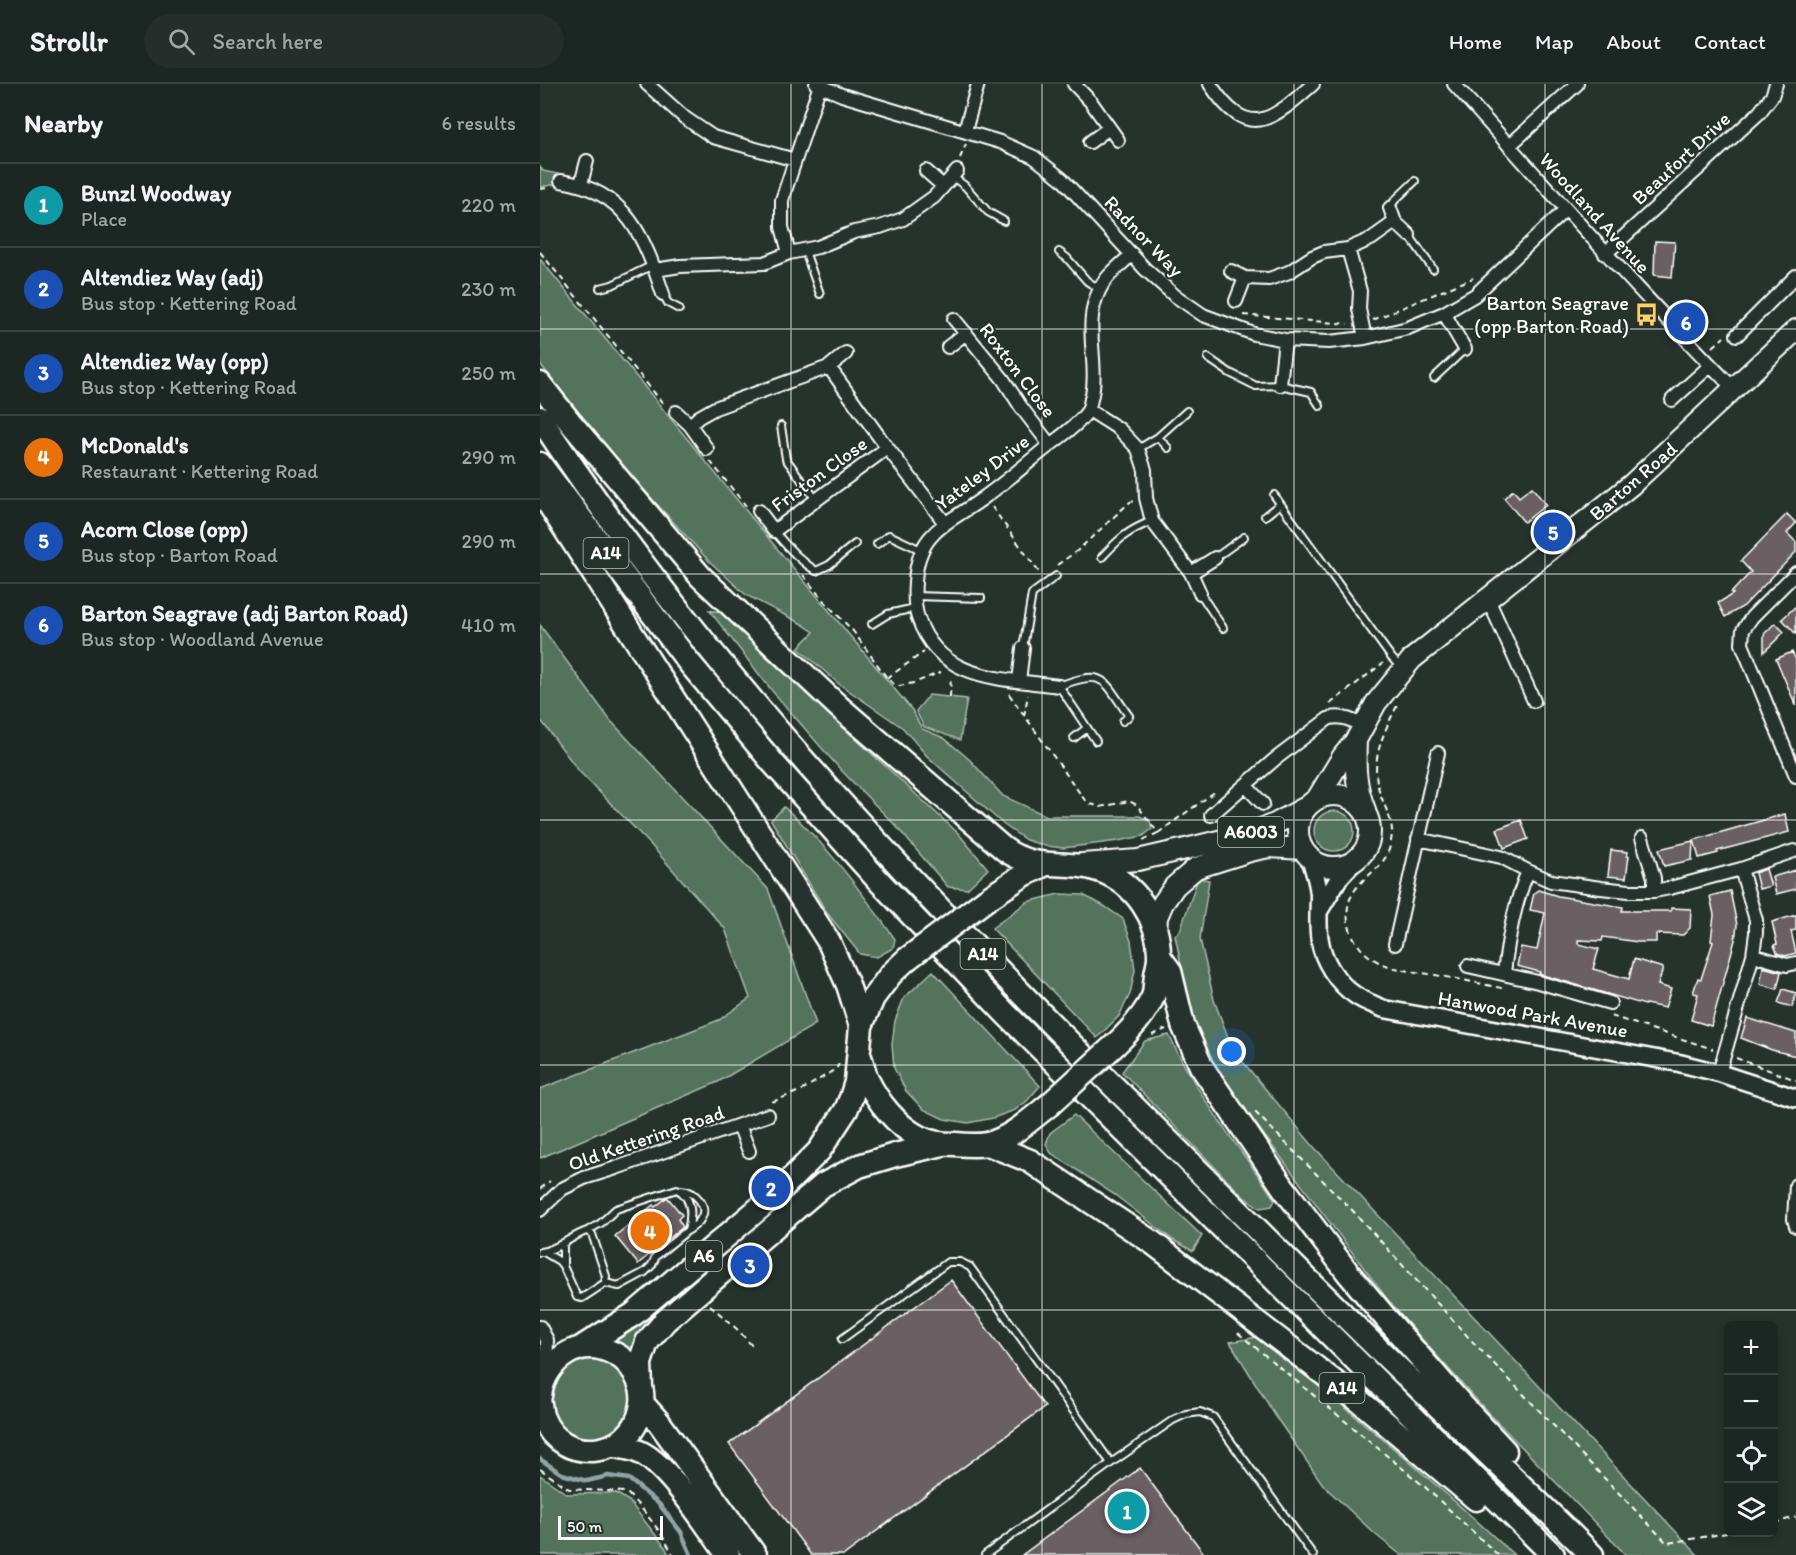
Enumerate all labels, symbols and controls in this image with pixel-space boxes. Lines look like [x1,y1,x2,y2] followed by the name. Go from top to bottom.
[144,14,564,68] search box
[30,24,108,58] text: Strollr
[165,25,198,58] icon: search
[213,28,323,55] text: Search here
[1449,29,1502,54] text: Home
[1535,29,1574,54] text: Map
[1607,29,1661,54] text: About
[1694,29,1766,54] text: Contact
[1627,106,1735,210] street label: Beaufort Drive
[24,107,103,139] text: Nearby
[442,111,516,135] text: 6 results
[1534,148,1656,278] street label: Woodland Avenue
[81,180,231,207] text: Bunzl Woodway
[1099,190,1189,282] street label: Radnor Way
[39,193,48,217] text: 1
[461,193,516,217] text: 220 m
[81,207,127,231] text: Place
[81,264,263,291] text: Altendiez Way (adj)
[38,277,49,301] text: 2
[461,277,516,301] text: 230 m
[81,291,297,315] text: Bus stop · Kettering Road
[1474,291,1629,338] place label: Barton Seagrave (opp Barton Road)
[1666,300,1706,344] pin: 6
[1634,301,1660,327] bus stop icon: Barton Seagrave (opp Barton Road)
[975,318,1061,422] street label: Roxton Close
[81,348,269,375] text: Altendiez Way (opp)
[38,361,49,385] text: 3
[461,361,516,385] text: 250 m
[81,375,297,399] text: Bus stop · Kettering Road
[930,429,1034,515] street label: Yateley Drive
[766,431,872,517] street label: Friston Close
[81,432,189,459] text: McDonald's
[1584,436,1682,526] street label: Barton Road
[37,445,50,469] text: 4
[461,445,516,469] text: 290 m
[81,459,318,483] text: Restaurant · Kettering Road
[1534,510,1572,554] pin: 5
[81,516,248,543] text: Acorn Close (opp)
[38,529,49,553] text: 5
[461,529,516,553] text: 290 m
[584,538,628,568] road number: A14
[81,543,278,567] text: Bus stop · Barton Road
[81,600,408,627] text: Barton Seagrave (adj Barton Road)
[38,613,49,637] text: 6
[461,613,516,637] text: 410 m
[81,627,324,651] text: Bus stop · Woodland Avenue
[1218,817,1284,847] road number: A6003
[960,939,1006,969] road number: A14
[1436,985,1630,1043] street label: Hanwood Park Avenue
[1217,1037,1246,1066] your location
[565,1100,727,1176] street label: Old Kettering Road
[752,1166,790,1210] pin: 2
[630,1208,670,1254] pin: 4
[686,1241,722,1271] road number: A6
[730,1242,770,1288] pin: 3
[1724,1321,1778,1537] map controls
[1724,1321,1778,1375] button: +
[1320,1373,1364,1403] road number: A14
[1724,1375,1778,1429] button: −
[1724,1429,1778,1483] button: locate
[1724,1483,1778,1537] button: layers
[1108,1488,1146,1534] pin: 1
[558,1513,663,1540] scale bar
[567,1517,602,1536] text: 50 m

